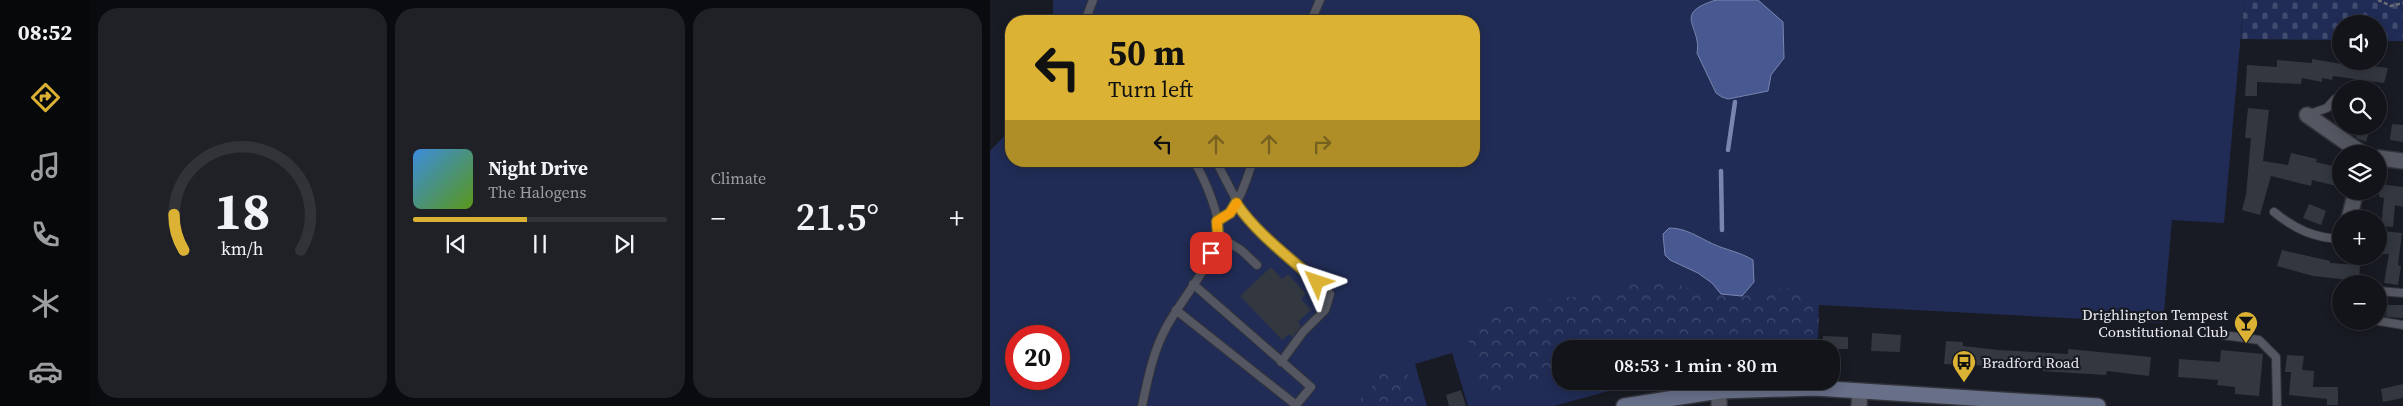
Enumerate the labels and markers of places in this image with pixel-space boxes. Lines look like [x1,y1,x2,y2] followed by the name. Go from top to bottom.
[1190,232,1232,274] pin
[2082,304,2228,342] place label: Drighlington Tempest Constitutional Club
[2233,310,2259,344] bar icon: Drighlington Tempest Constitutional Club
[1951,349,1977,383] bus stop icon: Bradford Road
[1982,352,2080,373] place label: Bradford Road

